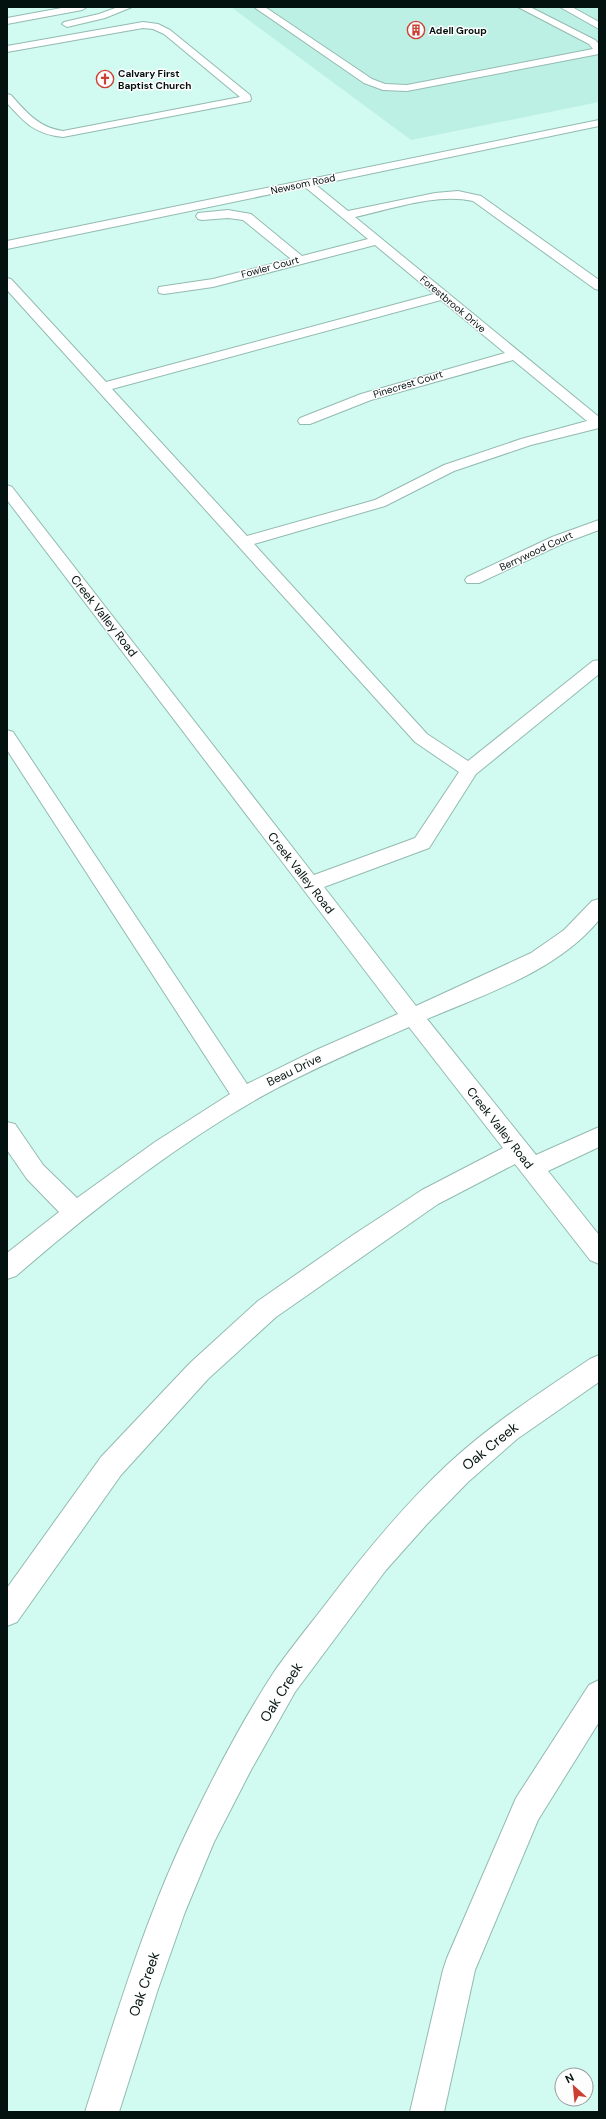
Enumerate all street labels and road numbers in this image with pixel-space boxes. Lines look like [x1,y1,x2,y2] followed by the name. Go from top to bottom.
[269,171,337,197] street label: Newsom Road
[240,253,300,281] street label: Fowler Court
[417,273,489,336] street label: Forestbrook Drive
[371,367,445,401] street label: Pinecrest Court
[497,528,575,574] street label: Berrywood Court
[67,572,141,660] street label: Creek Valley Road
[264,829,338,917] street label: Creek Valley Road
[264,1050,324,1090] street label: Beau Drive
[463,1084,537,1172] street label: Creek Valley Road
[458,1418,522,1474] street label: Oak Creek
[256,1659,306,1725] street label: Oak Creek
[125,1949,163,2019] street label: Oak Creek

